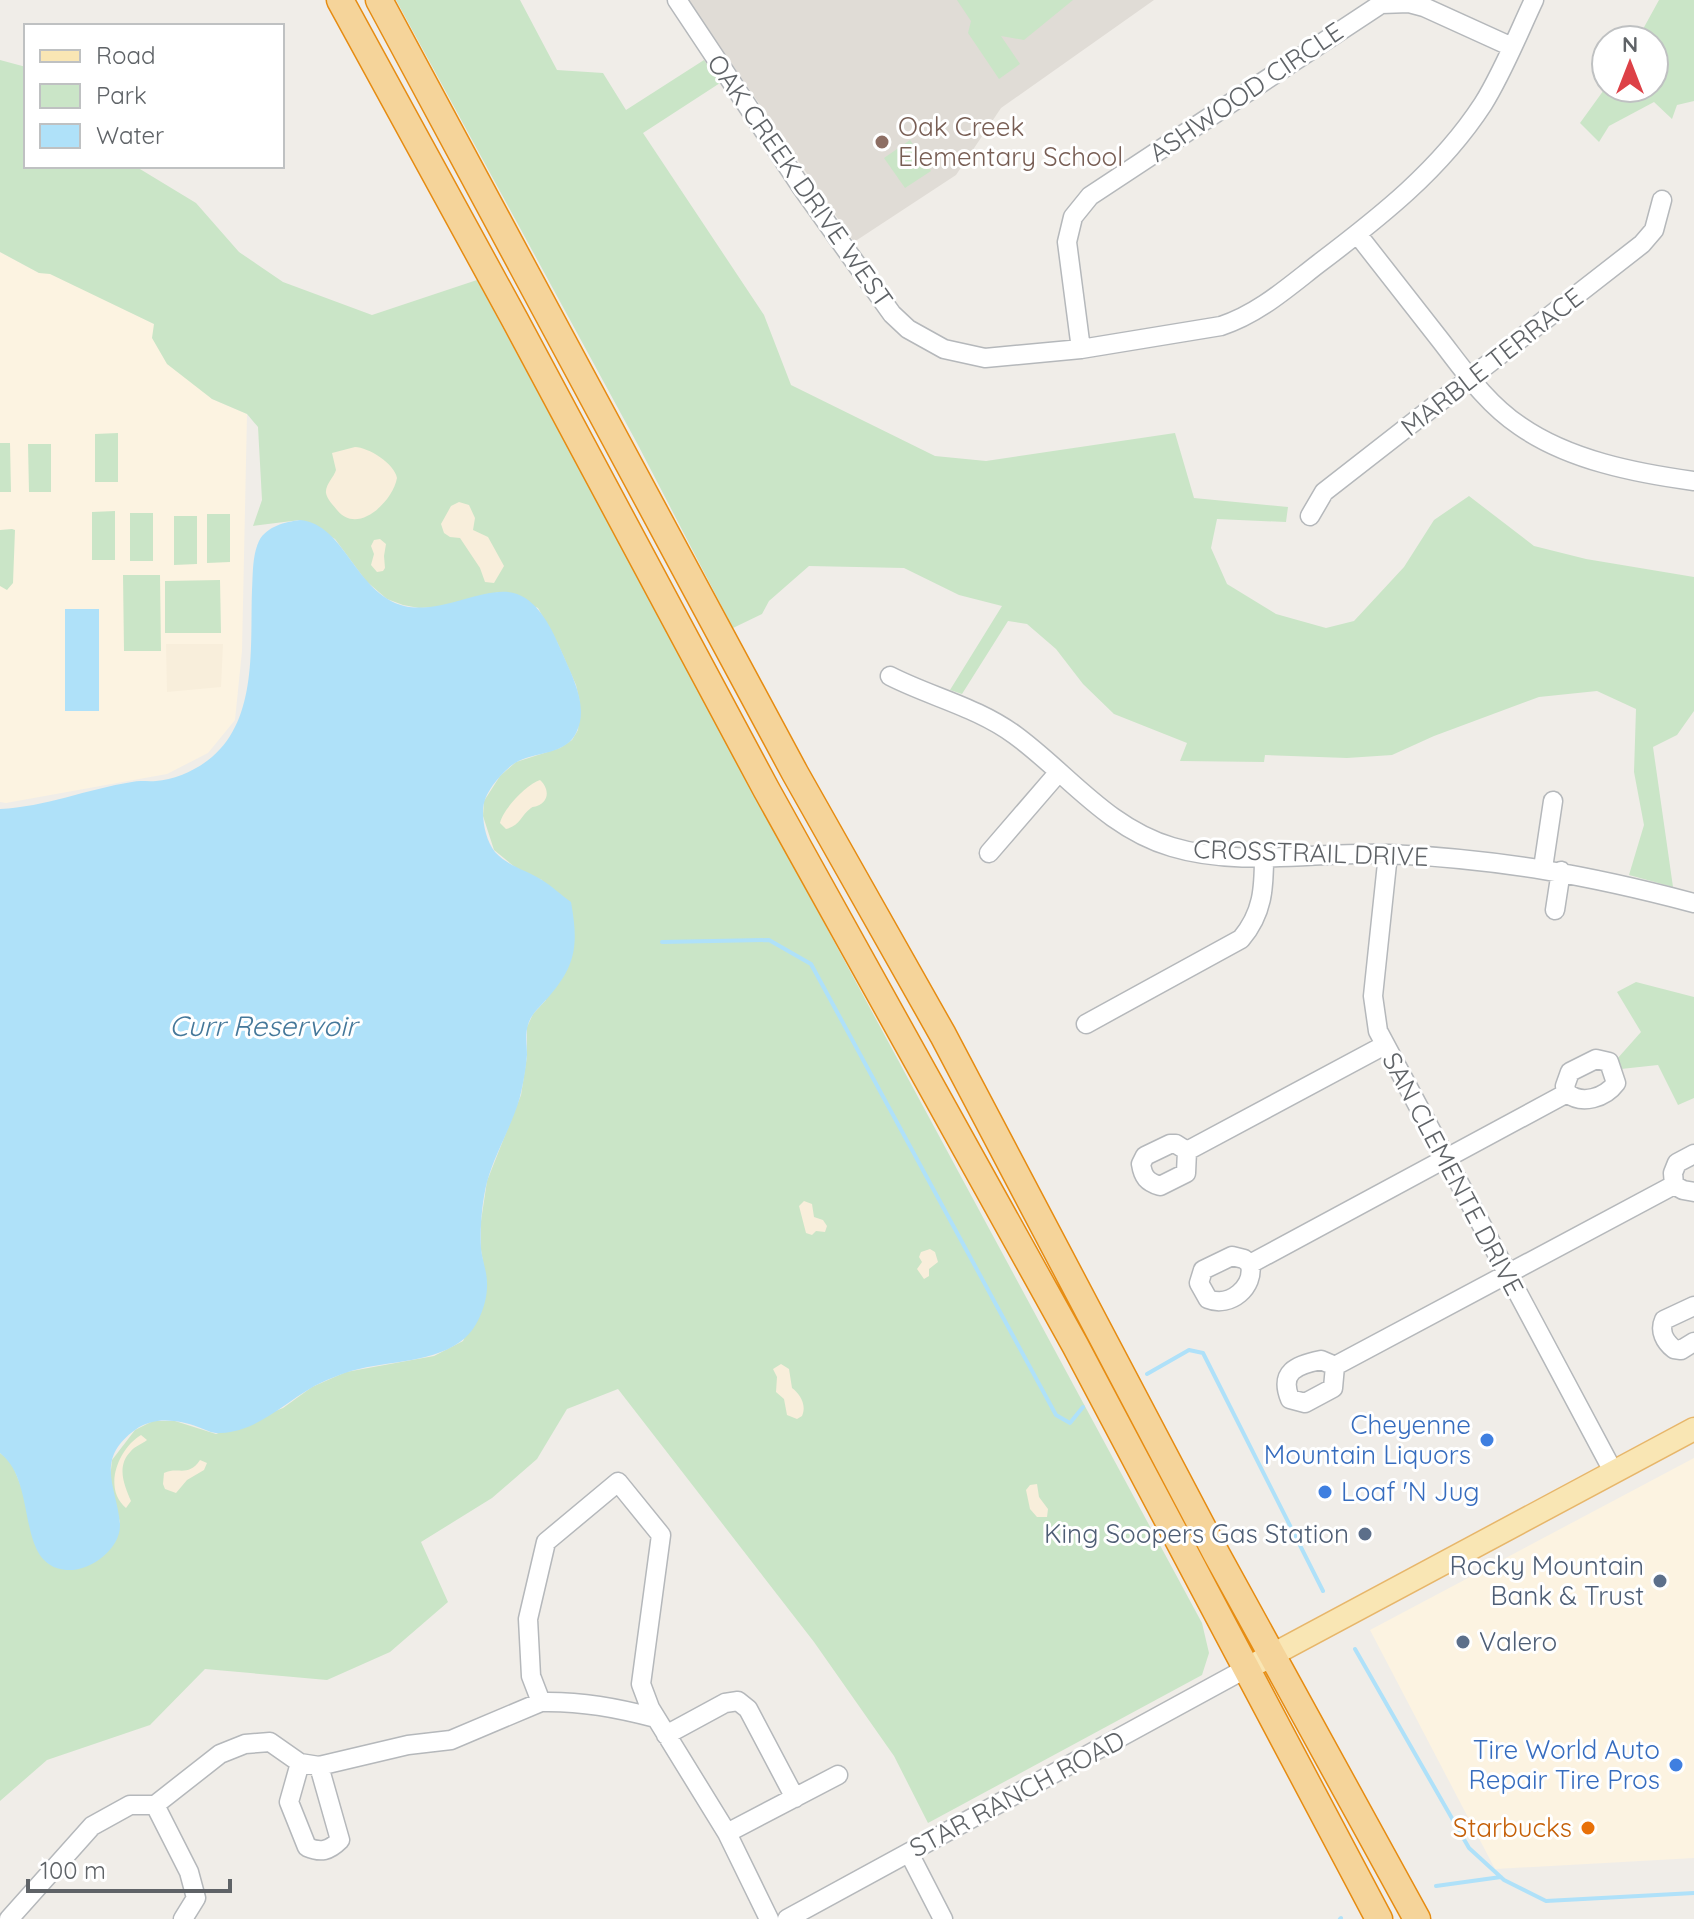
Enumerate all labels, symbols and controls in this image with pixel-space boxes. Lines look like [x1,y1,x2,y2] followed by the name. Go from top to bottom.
[1142,14,1349,169] street label: ASHWOOD CIRCLE
[24,24,284,168] legend
[1590,24,1670,104] north arrow
[1622,30,1638,58] text: N
[96,40,156,70] text: Road
[700,48,900,314] street label: OAK CREEK DRIVE WEST
[96,80,147,110] text: Park
[898,110,1123,173] place label: Oak Creek Elementary School
[96,120,164,150] text: Water
[873,133,891,151] marker: Oak Creek Elementary School
[1394,280,1589,443] street label: MARBLE TERRACE
[1193,832,1429,873] street label: CROSSTRAIL DRIVE
[169,1008,360,1043] water label: Curr Reservoir
[1375,1047,1532,1301] street label: SAN CLEMENTE DRIVE
[1264,1408,1471,1471] place label: Cheyenne Mountain Liquors
[1478,1431,1496,1449] marker: Cheyenne Mountain Liquors
[1341,1475,1479,1508] place label: Loaf 'N Jug
[1316,1483,1334,1501] marker: Loaf 'N Jug
[1044,1517,1349,1550] place label: King Soopers Gas Station
[1356,1525,1374,1543] marker: King Soopers Gas Station
[1450,1549,1644,1612] place label: Rocky Mountain Bank & Trust
[1651,1572,1669,1590] marker: Rocky Mountain Bank & Trust
[1479,1625,1557,1658] place label: Valero
[1454,1633,1472,1651] marker: Valero
[904,1723,1130,1864] street label: STAR RANCH ROAD
[1469,1733,1660,1796] place label: Tire World Auto Repair Tire Pros
[1667,1756,1685,1774] marker: Tire World Auto Repair Tire Pros
[1453,1811,1572,1844] place label: Starbucks
[1579,1819,1597,1837] marker: Starbucks
[28,1843,230,1893] scale bar
[40,1855,106,1885] text: 100 m

